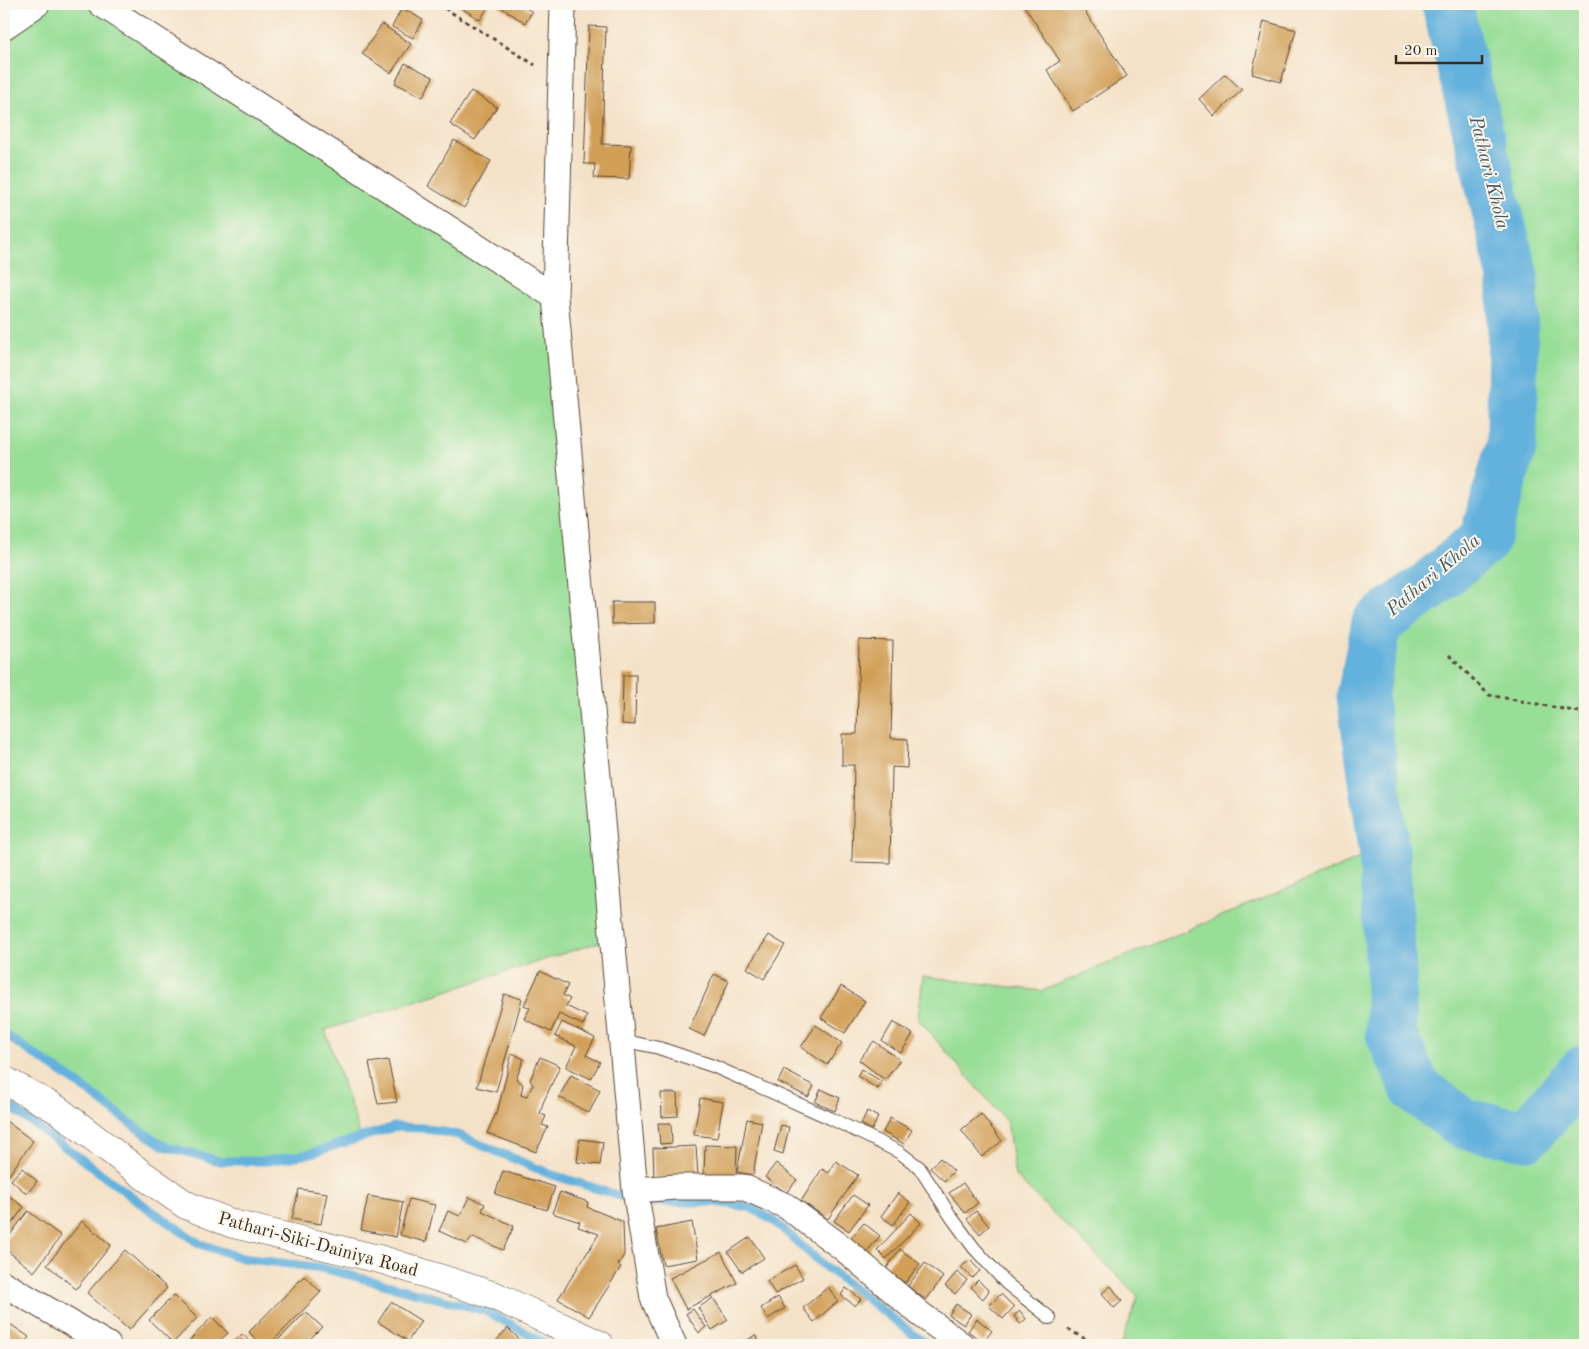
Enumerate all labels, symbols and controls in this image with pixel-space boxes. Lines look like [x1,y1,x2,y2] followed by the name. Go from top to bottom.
[1396,32,1483,64] scale bar
[1404,44,1438,59] text: 20 m
[1464,113,1511,232] water label: Pathari Khola
[1383,531,1485,621] water label: Pathari Khola
[216,1210,420,1280] street label: Pathari-Siki-Dainiya Road

